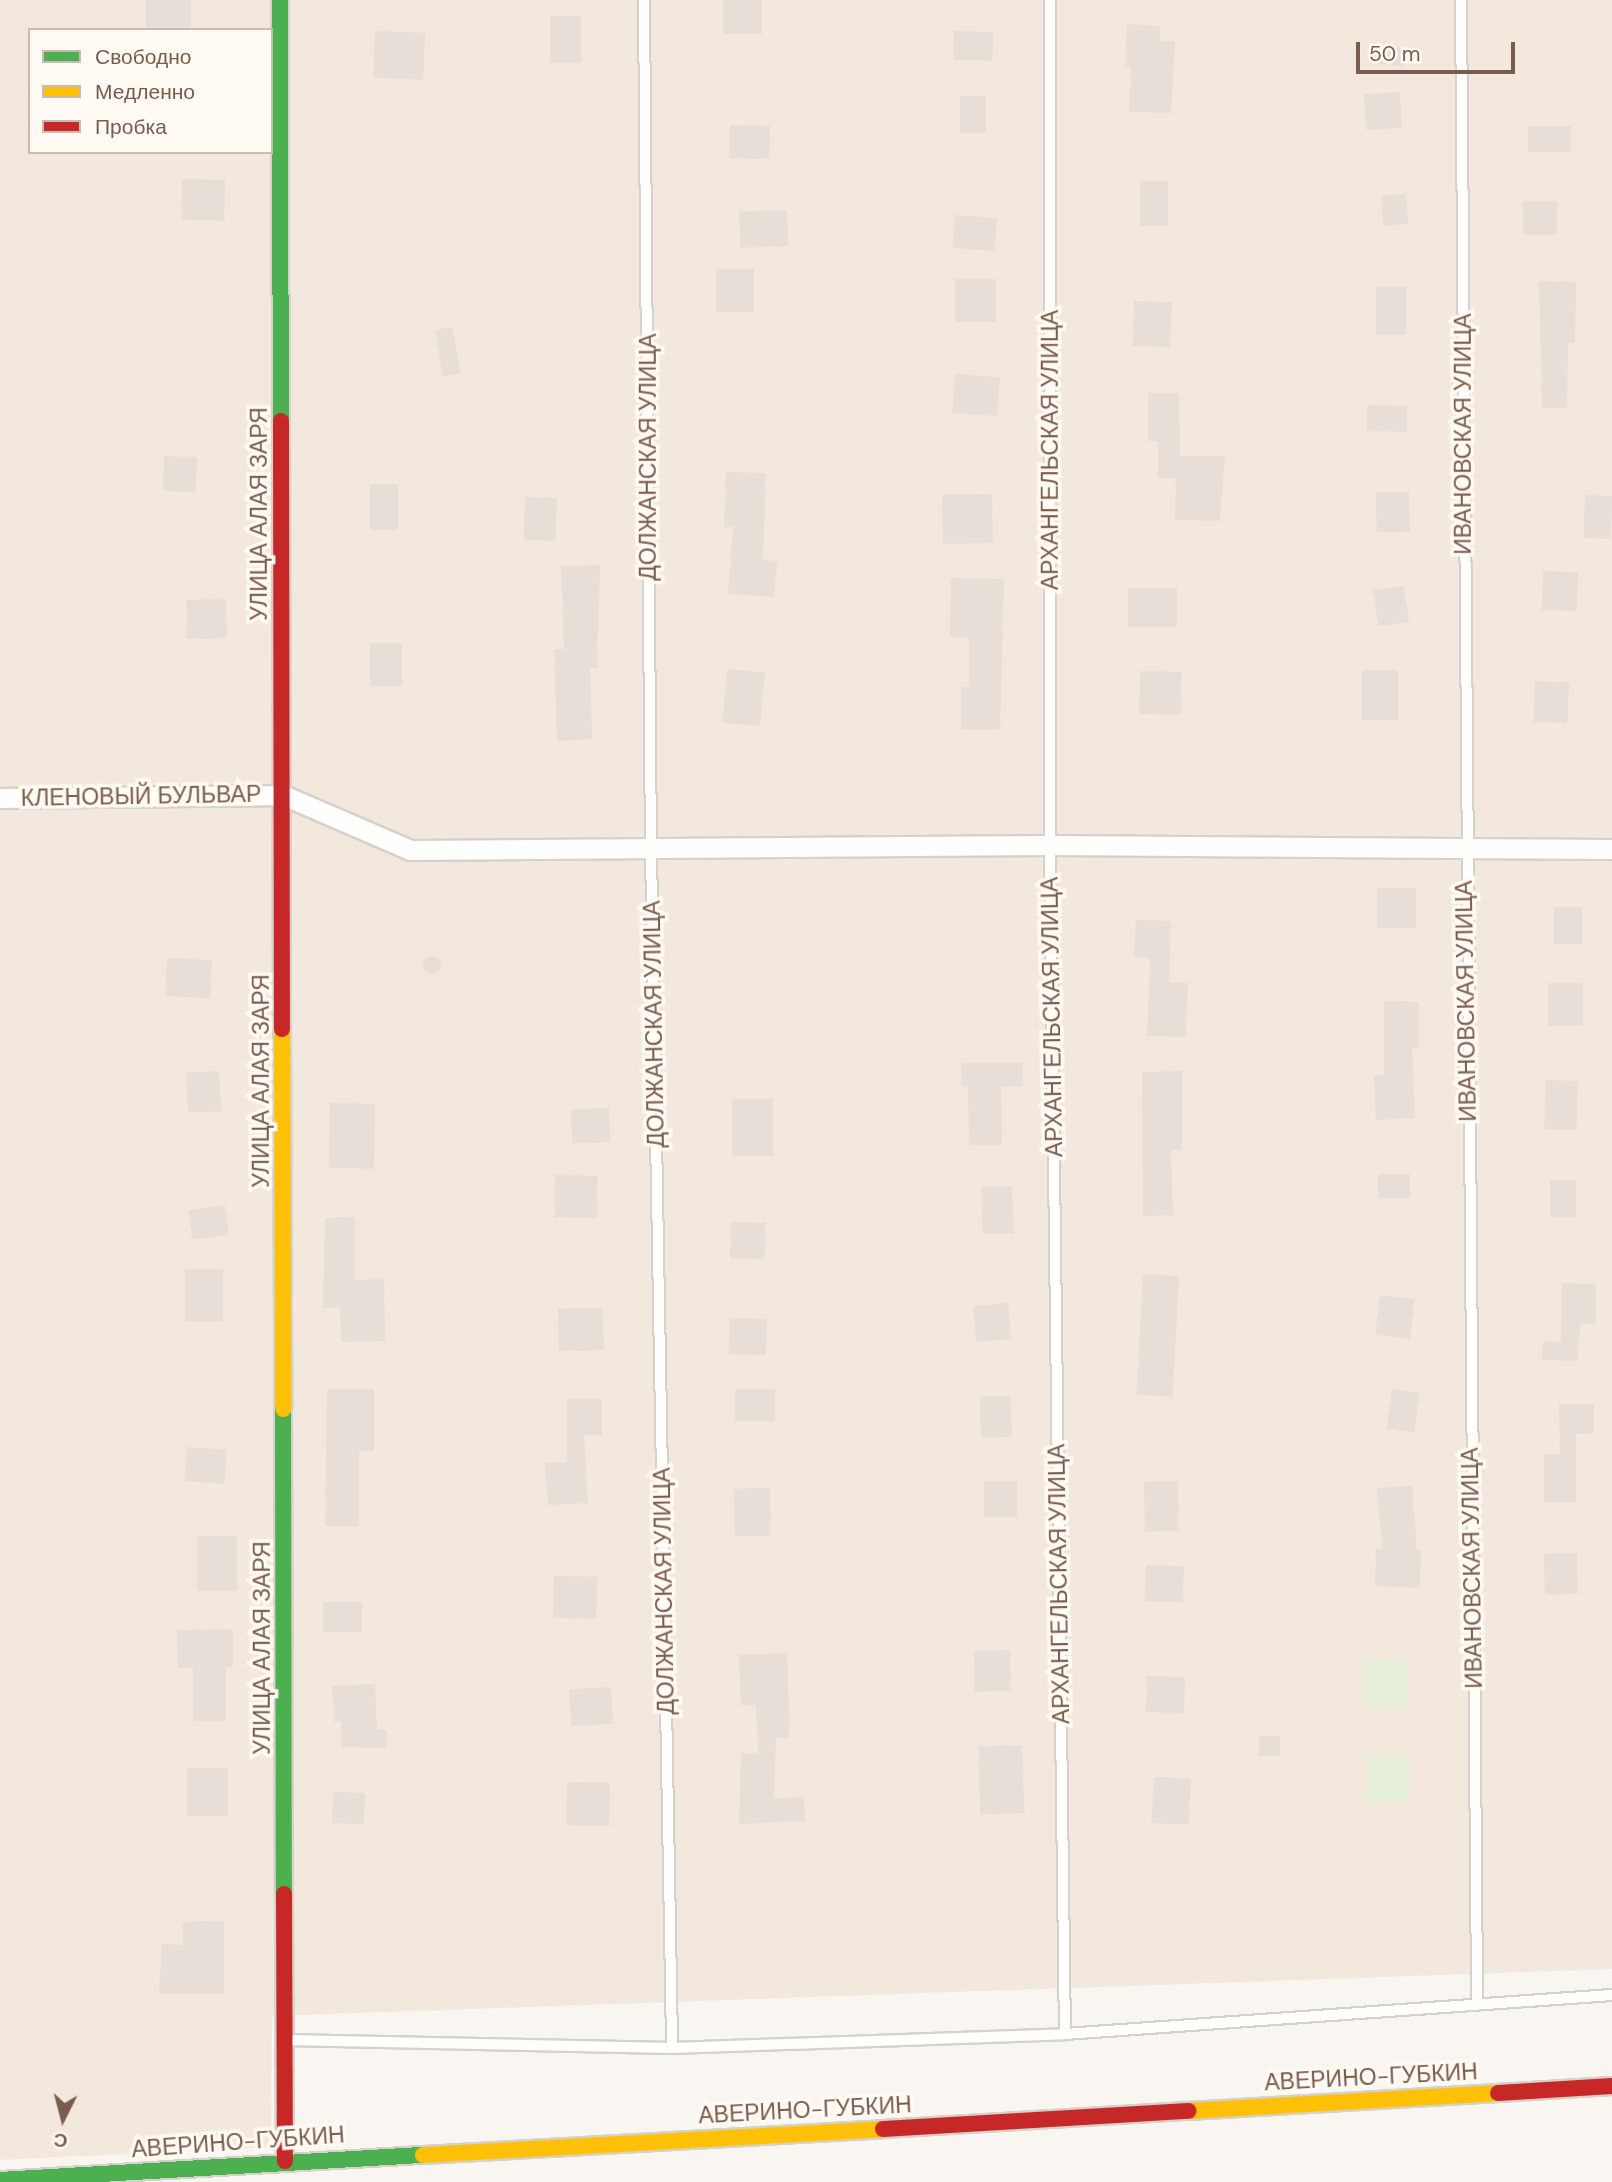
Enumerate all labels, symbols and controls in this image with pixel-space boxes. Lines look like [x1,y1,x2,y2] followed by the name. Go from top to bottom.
[28,28,273,154] legend
[1360,28,1519,72] scale bar
[1369,40,1420,68] text: 50 m
[95,43,192,71] text: Свободно
[95,78,195,106] text: Медленно
[95,113,167,141] text: Пробка
[1036,310,1064,590] street label: АРХАНГЕЛЬСКАЯ УЛИЦА
[1449,313,1477,555] street label: ИВАНОВСКАЯ УЛИЦА
[634,333,662,581] street label: ДОЛЖАНСКАЯ УЛИЦА
[245,407,273,621] street label: УЛИЦА АЛАЯ ЗАРЯ
[21,780,261,812] street label: КЛЕНОВЫЙ БУЛЬВАР
[1036,877,1068,1157] street label: АРХАНГЕЛЬСКАЯ УЛИЦА
[1450,880,1482,1122] street label: ИВАНОВСКАЯ УЛИЦА
[638,900,670,1148] street label: ДОЛЖАНСКАЯ УЛИЦА
[247,974,275,1188] street label: УЛИЦА АЛАЯ ЗАРЯ
[1043,1444,1075,1724] street label: АРХАНГЕЛЬСКАЯ УЛИЦА
[1456,1447,1488,1689] street label: ИВАНОВСКАЯ УЛИЦА
[648,1467,680,1715] street label: ДОЛЖАНСКАЯ УЛИЦА
[248,1541,276,1755] street label: УЛИЦА АЛАЯ ЗАРЯ
[1264,2058,1478,2096] street label: АВЕРИНО-ГУБКИН
[28,2084,98,2154] north arrow
[698,2091,912,2129] street label: АВЕРИНО-ГУБКИН
[131,2121,345,2163] street label: АВЕРИНО-ГУБКИН
[53,2127,69,2154] text: С

